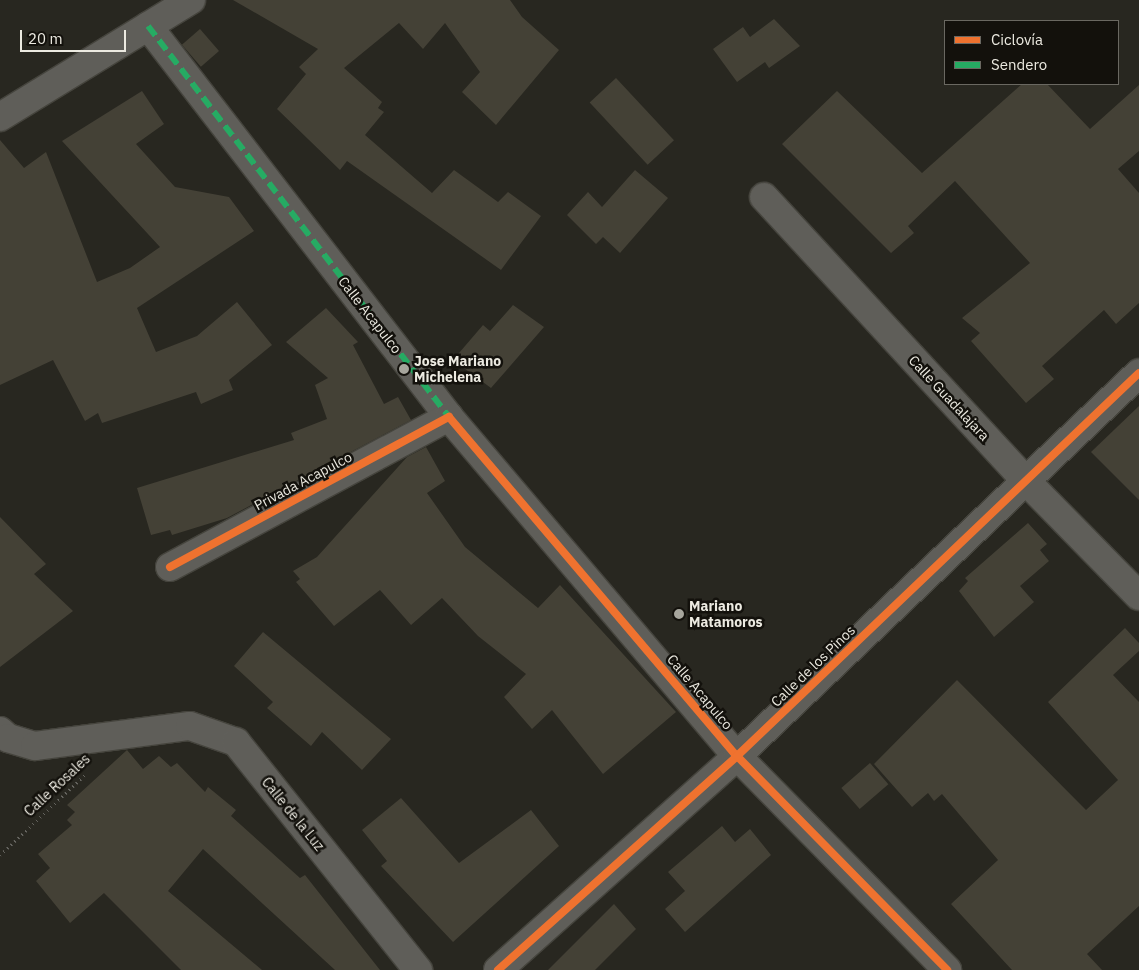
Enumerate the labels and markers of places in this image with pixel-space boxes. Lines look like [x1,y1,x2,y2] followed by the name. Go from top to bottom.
[414,353,501,386] place label: Jose Mariano Michelena
[398,363,410,375] marker: Jose Mariano Michelena
[689,598,763,630] place label: Mariano Matamoros
[673,608,685,620] marker: Mariano Matamoros

